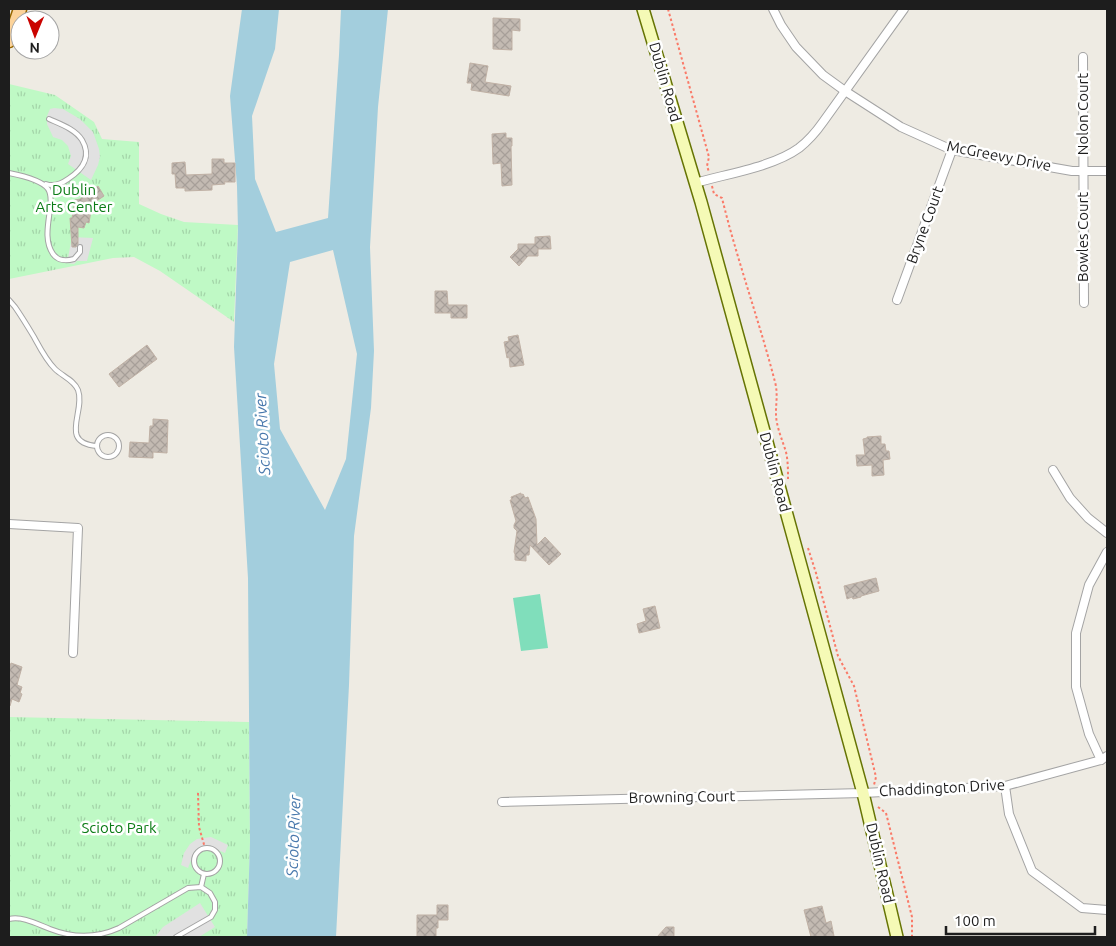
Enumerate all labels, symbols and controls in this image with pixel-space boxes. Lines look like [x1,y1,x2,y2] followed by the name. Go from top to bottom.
[10,10,60,60] north arrow
[29,40,40,56] text: N
[646,40,685,124] street label: Dublin Road
[1074,73,1091,155] street label: Nolon Court
[945,137,1053,174] street label: McGreevy Drive
[35,181,113,215] park label: Dublin Arts Center
[903,184,946,266] street label: Bryne Court
[1074,192,1091,282] street label: Bowles Court
[251,392,273,477] water label: Scioto River
[757,430,794,514] street label: Dublin Road
[879,776,1005,799] street label: Chaddington Drive
[629,787,736,806] street label: Browning Court
[283,794,303,878] water label: Scioto River
[81,819,157,836] park label: Scioto Park
[863,821,898,905] street label: Dublin Road
[946,904,1095,936] scale bar
[954,912,996,929] text: 100 m

